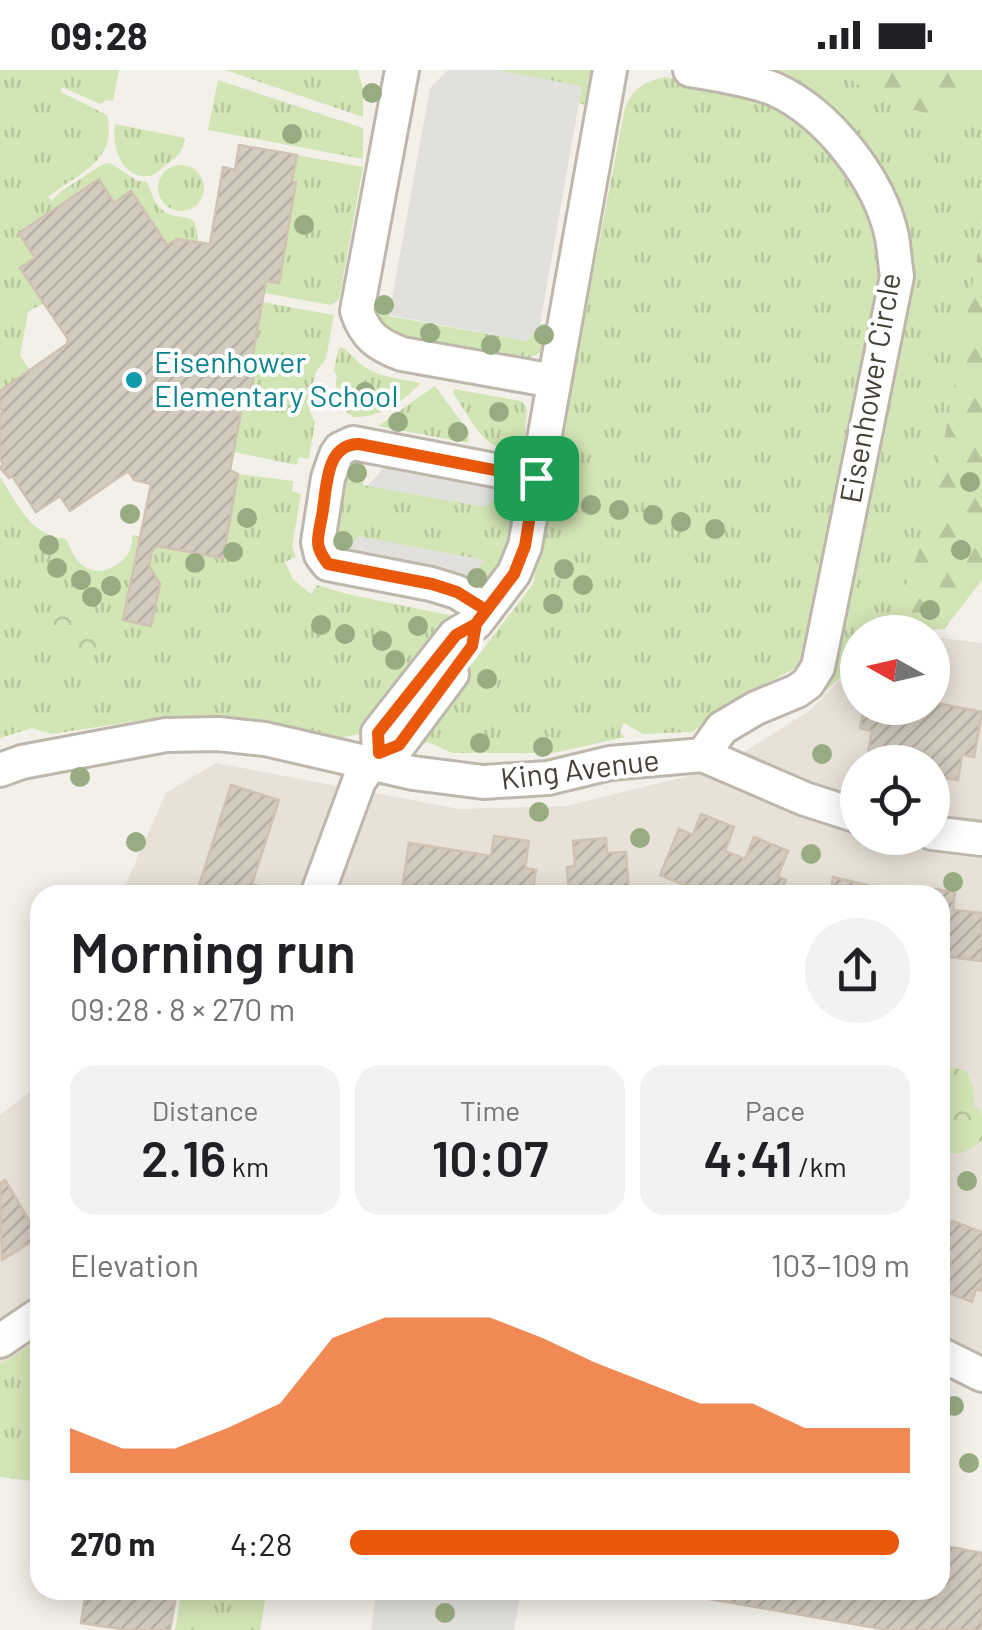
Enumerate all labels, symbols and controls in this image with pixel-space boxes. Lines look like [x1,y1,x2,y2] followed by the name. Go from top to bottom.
[50,12,148,58] text: 09:28
[831,270,907,506] street label: Eisenhower Circle
[154,343,398,413] place label: Eisenhower Elementary School
[123,369,145,391] marker: Eisenhower Elementary School
[494,436,579,521] pin
[509,451,564,506] icon: arrive
[840,615,950,725] north arrow
[840,615,950,855] map controls
[498,740,661,796] street label: King Avenue
[840,745,950,855] button: locate
[70,918,356,984] text: Morning run
[805,918,910,1023] button: share
[70,989,295,1027] text: 09:28 · 8 × 270 m
[152,1093,258,1127] text: Distance
[460,1093,520,1127] text: Time
[745,1093,805,1127] text: Pace
[141,1127,226,1187] text: 2.16
[432,1127,548,1187] text: 10:07
[703,1127,793,1187] text: 4:41
[226,1149,269,1183] text: km
[793,1149,847,1183] text: /km
[70,1245,199,1283] text: Elevation
[771,1245,910,1283] text: 103–109 m
[70,1524,155,1562] text: 270 m
[230,1524,292,1562] text: 4:28

